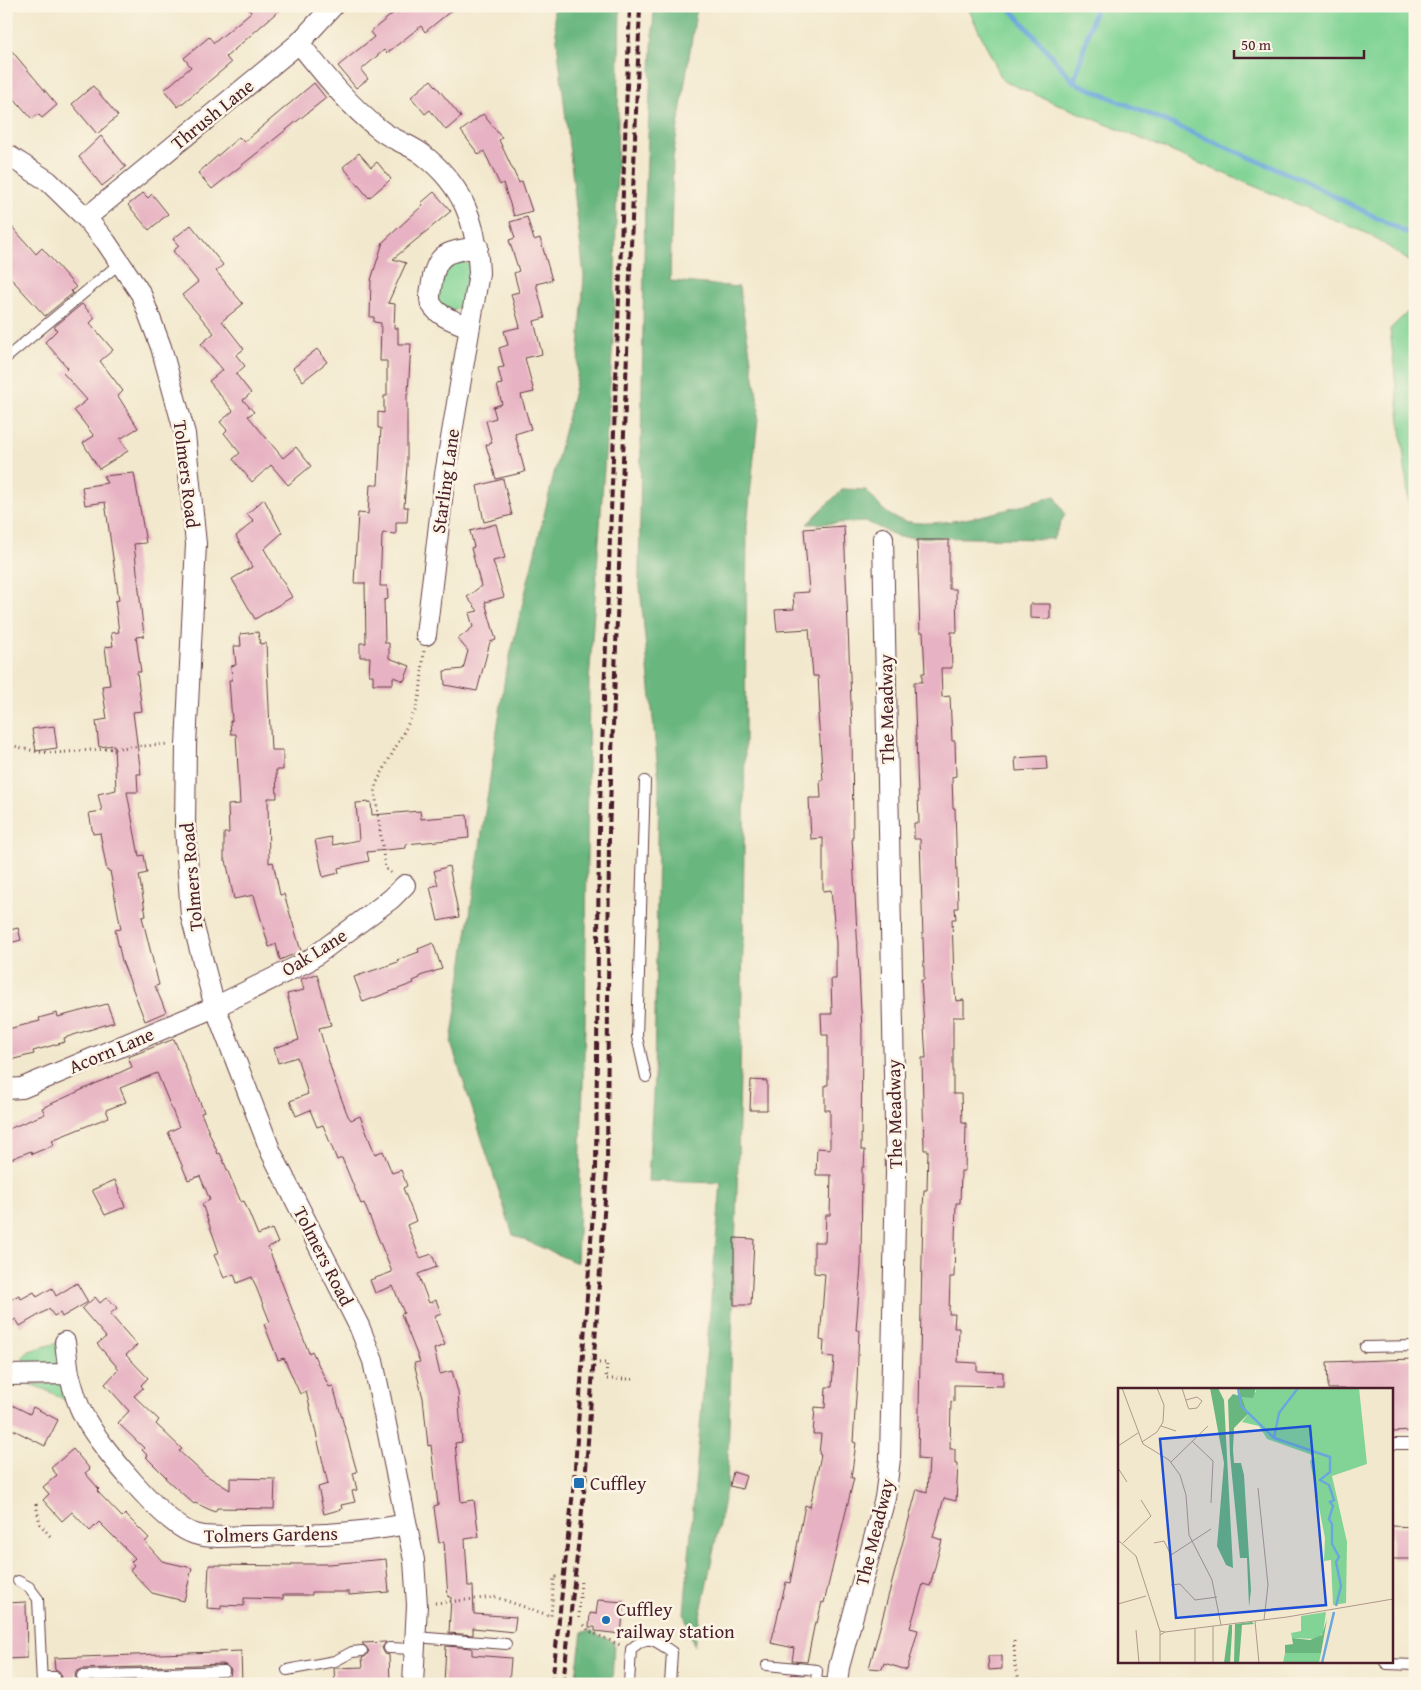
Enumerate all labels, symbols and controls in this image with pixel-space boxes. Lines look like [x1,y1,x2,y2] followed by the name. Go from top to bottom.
[1234,28,1364,60] scale bar
[1241,34,1272,55] text: 50 m
[164,72,260,156] street label: Thrush Lane
[166,418,208,530] street label: Tolmers Road
[424,427,466,535] street label: Starling Lane
[871,653,901,764] street label: The Meadway
[172,821,210,932] street label: Tolmers Road
[276,921,352,983] street label: Oak Lane
[64,1019,158,1081] street label: Acorn Lane
[879,1058,909,1169] street label: The Meadway
[287,1201,362,1312] street label: Tolmers Road
[1118,1388,1394,1662] inset map
[590,1469,647,1497] place label: Cuffley
[847,1475,901,1589] street label: The Meadway
[572,1476,586,1490] marker: Cuffley
[204,1519,338,1549] street label: Tolmers Gardens
[616,1595,735,1645] place label: Cuffley railway station
[600,1614,612,1626] marker: Cuffley railway station

